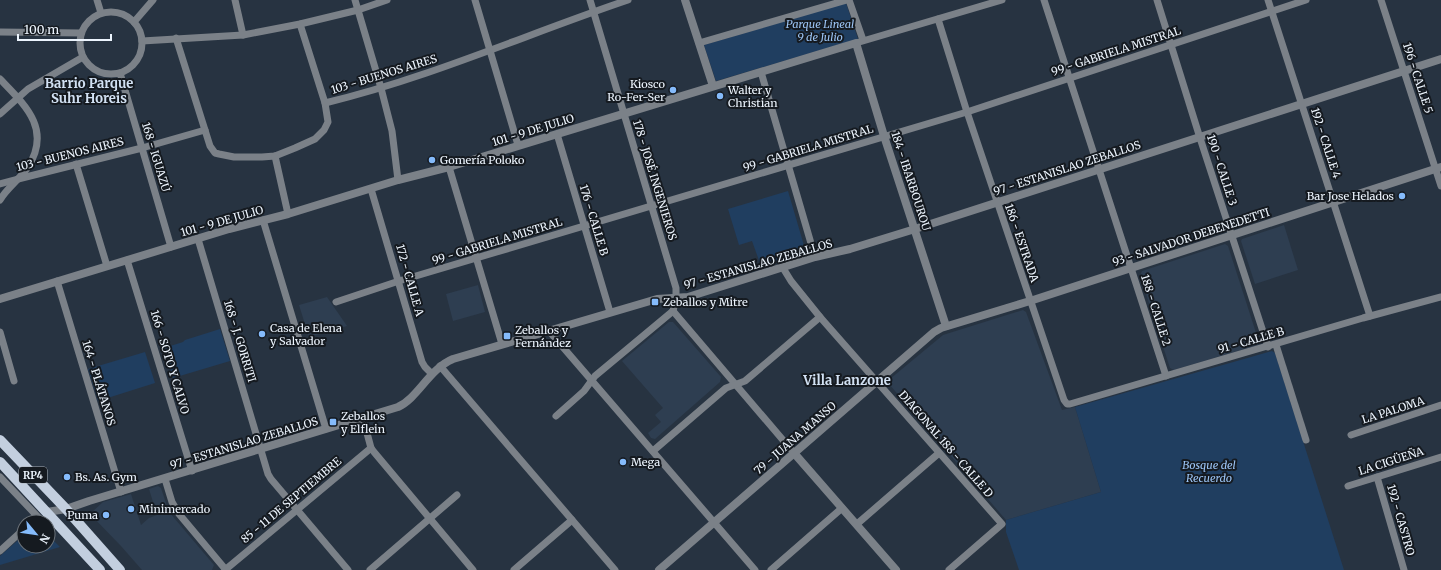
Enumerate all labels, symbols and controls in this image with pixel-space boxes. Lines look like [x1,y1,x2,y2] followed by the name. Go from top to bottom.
[18,16,111,42] scale bar
[786,17,854,44] park label: Parque Lineal 9 de Julio
[24,22,59,37] text: 100 m
[1049,23,1183,79] street label: 99 - GABRIELA MISTRAL
[1400,41,1436,115] street label: 196 - CALLE 5
[329,51,439,97] street label: 103 - BUENOS AIRES
[45,75,133,107] district label: Barrio Parque Suhr Horeis
[607,77,666,104] place label: Kiosco Ro-Fer-Ser
[727,83,778,110] place label: Walter y Christian
[668,85,678,95] marker: Kiosco Ro-Fer-Ser
[715,91,725,101] marker: Walter y Christian
[1308,106,1344,180] street label: 192 - CALLE 4
[490,111,576,149] street label: 101 - 9 DE JULIO
[630,118,680,242] street label: 178 - JOSÉ INGENIEROS
[139,121,173,193] street label: 168 - IGUAZÚ
[741,121,875,174] street label: 99 - GABRIELA MISTRAL
[888,130,934,232] street label: 184 - IBARBOUROU
[1204,133,1240,207] street label: 190 - CALLE 3
[15,134,126,174] street label: 103 - BUENOS AIRES
[992,137,1143,198] street label: 97 - ESTANISLAO ZEBALLOS
[440,153,525,167] place label: Gomería Poloko
[427,155,437,165] marker: Gomería Poloko
[577,183,612,258] street label: 176 - CALLE B
[1307,189,1394,203] place label: Bar Jose Helados
[1397,191,1407,201] marker: Bar Jose Helados
[179,202,265,239] street label: 101 - 9 DE JULIO
[1002,202,1042,284] street label: 186 - ESTRADA
[1111,205,1271,269] street label: 93 - SALVADOR DEBENEDETTI
[430,214,564,267] street label: 99 - GABRIELA MISTRAL
[682,236,834,292] street label: 97 - ESTANISLAO ZEBALLOS
[393,242,427,318] street label: 172 - CALLE A
[1138,273,1174,347] street label: 188 - CALLE 2
[663,295,748,309] place label: Zeballos y Mitre
[650,297,660,307] marker: Zeballos y Mitre
[221,298,259,384] street label: 168 - J. GORRITI
[148,308,192,416] street label: 166 - SOTO Y CALVO
[270,321,342,348] place label: Casa de Elena y Salvador
[515,323,571,350] place label: Zeballos y Fernández
[1216,324,1286,356] street label: 91 - CALLE B
[257,329,267,339] marker: Casa de Elena y Salvador
[502,331,512,341] marker: Zeballos y Fernández
[79,339,119,428] street label: 164 - PLÁTANOS
[802,372,891,389] district label: Villa Lanzone
[896,388,996,500] street label: DIAGONAL 188 - CALLE D
[1360,393,1426,427] street label: LA PALOMA
[751,398,839,478] street label: 79 - JUANA MANSO
[341,409,386,436] place label: Zeballos y Elflein
[168,414,320,472] street label: 97 - ESTANISLAO ZEBALLOS
[328,417,338,427] marker: Zeballos y Elflein
[1357,444,1426,478] street label: LA CIGÜEÑA
[238,454,344,546] street label: 85 - 11 DE SEPTIEMBRE
[631,455,660,469] place label: Mega
[618,457,628,467] marker: Mega
[1182,458,1236,485] park label: Bosque del Recuerdo
[19,467,47,483] road number: RP4
[75,470,137,484] place label: Bs. As. Gym
[62,472,72,482] marker: Bs. As. Gym
[1384,483,1418,557] street label: 192 - CASTRO
[139,502,211,516] place label: Minimercado
[126,504,136,514] marker: Minimercado
[67,508,98,522] place label: Puma
[101,510,111,520] marker: Puma
[16,514,56,554] north arrow
[36,532,53,546] text: N

